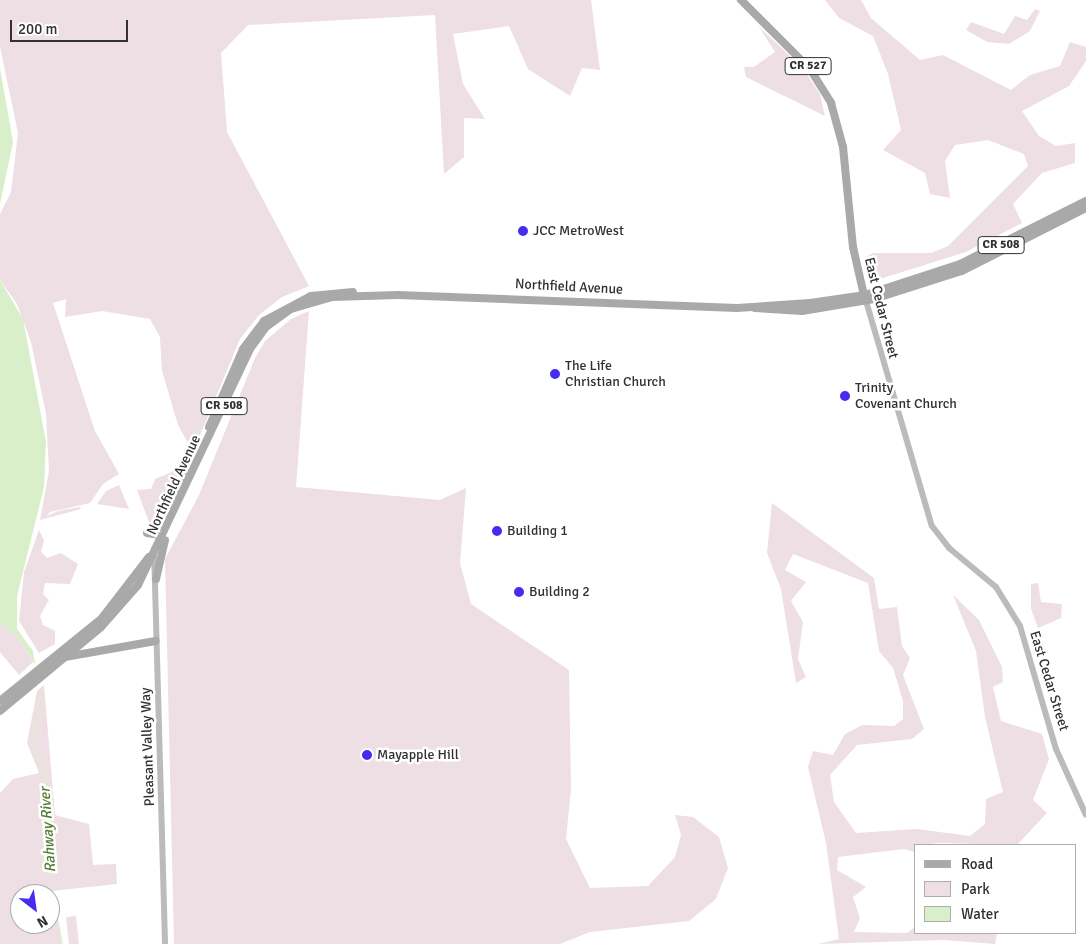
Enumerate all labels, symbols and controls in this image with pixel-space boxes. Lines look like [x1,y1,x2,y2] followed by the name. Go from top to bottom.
[12,10,130,42] scale bar
[18,20,58,38] text: 200 m
[784,56,832,76] road number: CR 527
[533,223,624,239] place label: JCC MetroWest
[517,225,529,237] marker: JCC MetroWest
[977,236,1025,254] road number: CR 508
[860,256,902,360] street label: East Cedar Street
[515,276,623,298] street label: Northfield Avenue
[565,358,666,391] place label: The Life Christian Church
[549,368,561,380] marker: The Life Christian Church
[855,380,957,412] place label: Trinity Covenant Church
[839,390,851,402] marker: Trinity Covenant Church
[200,396,248,416] road number: CR 508
[144,432,204,538] street label: Northfield Avenue
[507,523,568,539] place label: Building 1
[491,525,503,537] marker: Building 1
[529,584,590,600] place label: Building 2
[513,586,525,598] marker: Building 2
[1026,629,1072,733] street label: East Cedar Street
[138,687,158,807] street label: Pleasant Valley Way
[377,747,459,763] place label: Mayapple Hill
[361,749,373,761] marker: Mayapple Hill
[36,787,60,873] water label: Rahway River
[914,844,1076,934] legend
[961,855,993,873] text: Road
[961,880,990,898] text: Park
[10,884,60,934] north arrow
[961,905,999,923] text: Water
[34,912,51,931] text: N

